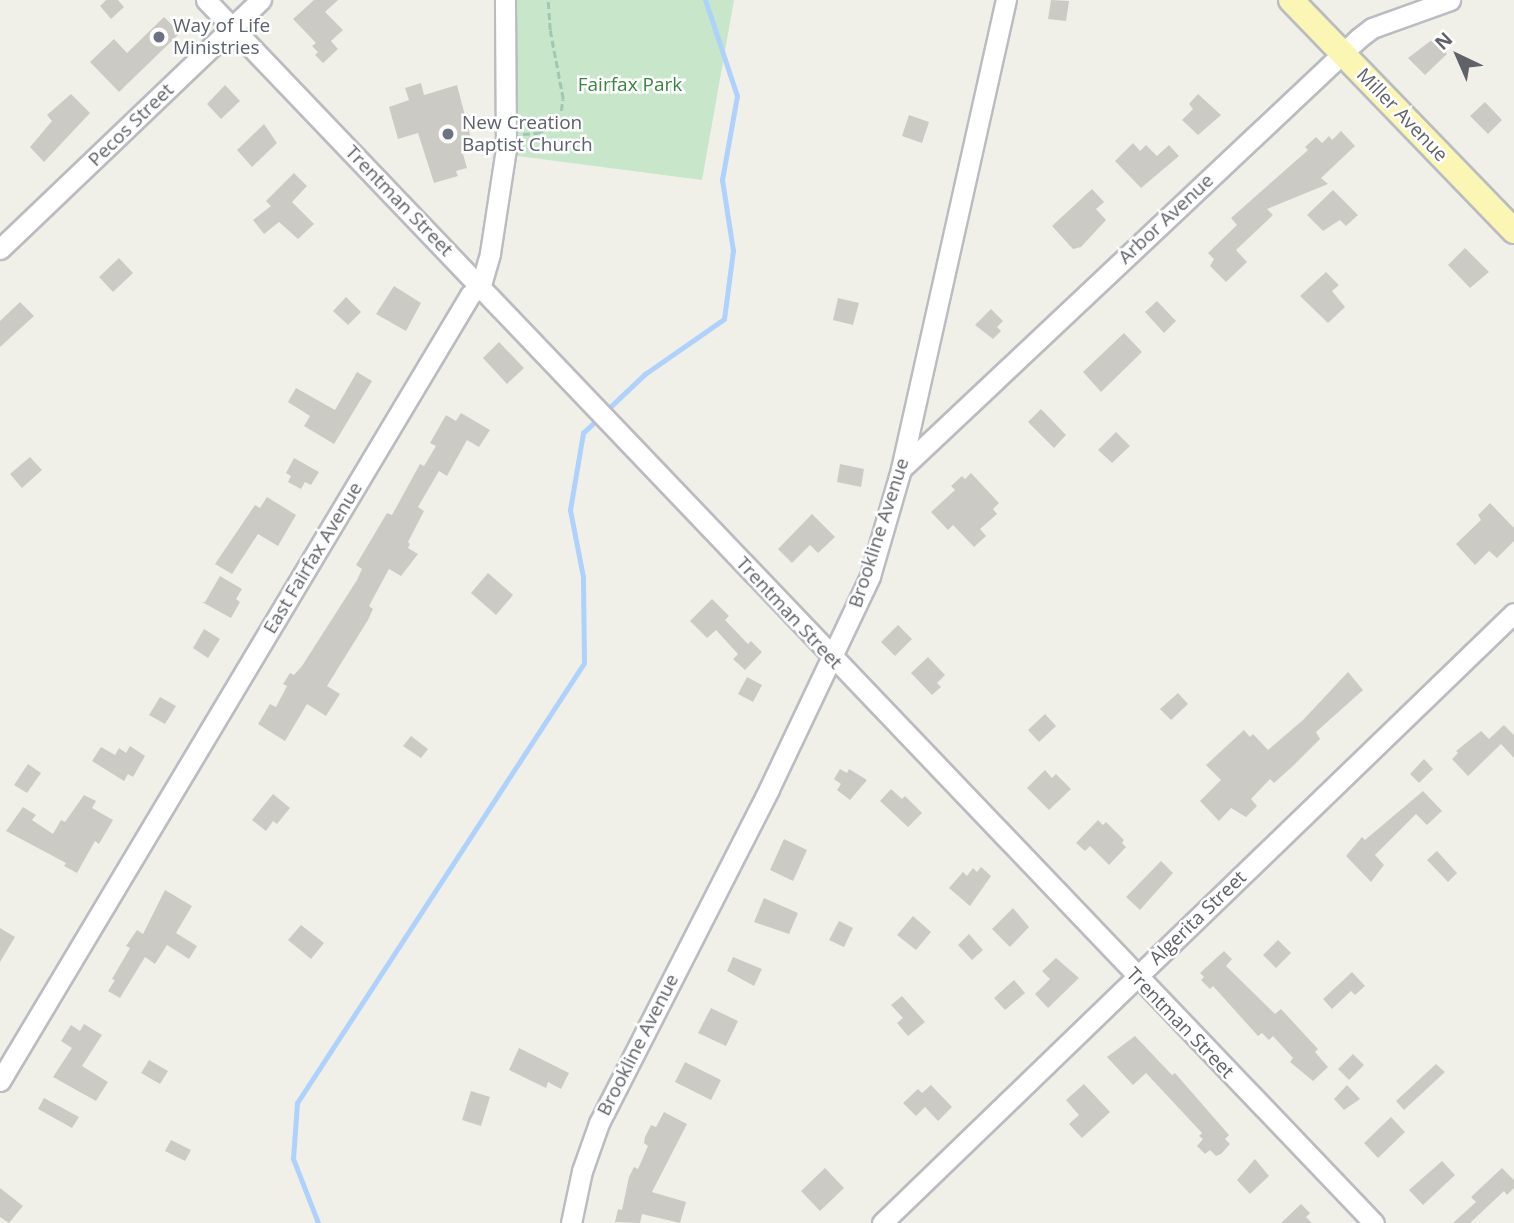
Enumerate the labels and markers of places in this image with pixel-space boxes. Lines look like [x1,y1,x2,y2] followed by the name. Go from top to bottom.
[173,15,270,59] place label: Way of Life Ministries
[151,29,167,45] marker: Way of Life Ministries
[462,112,593,156] place label: New Creation Baptist Church
[440,126,456,142] marker: New Creation Baptist Church

